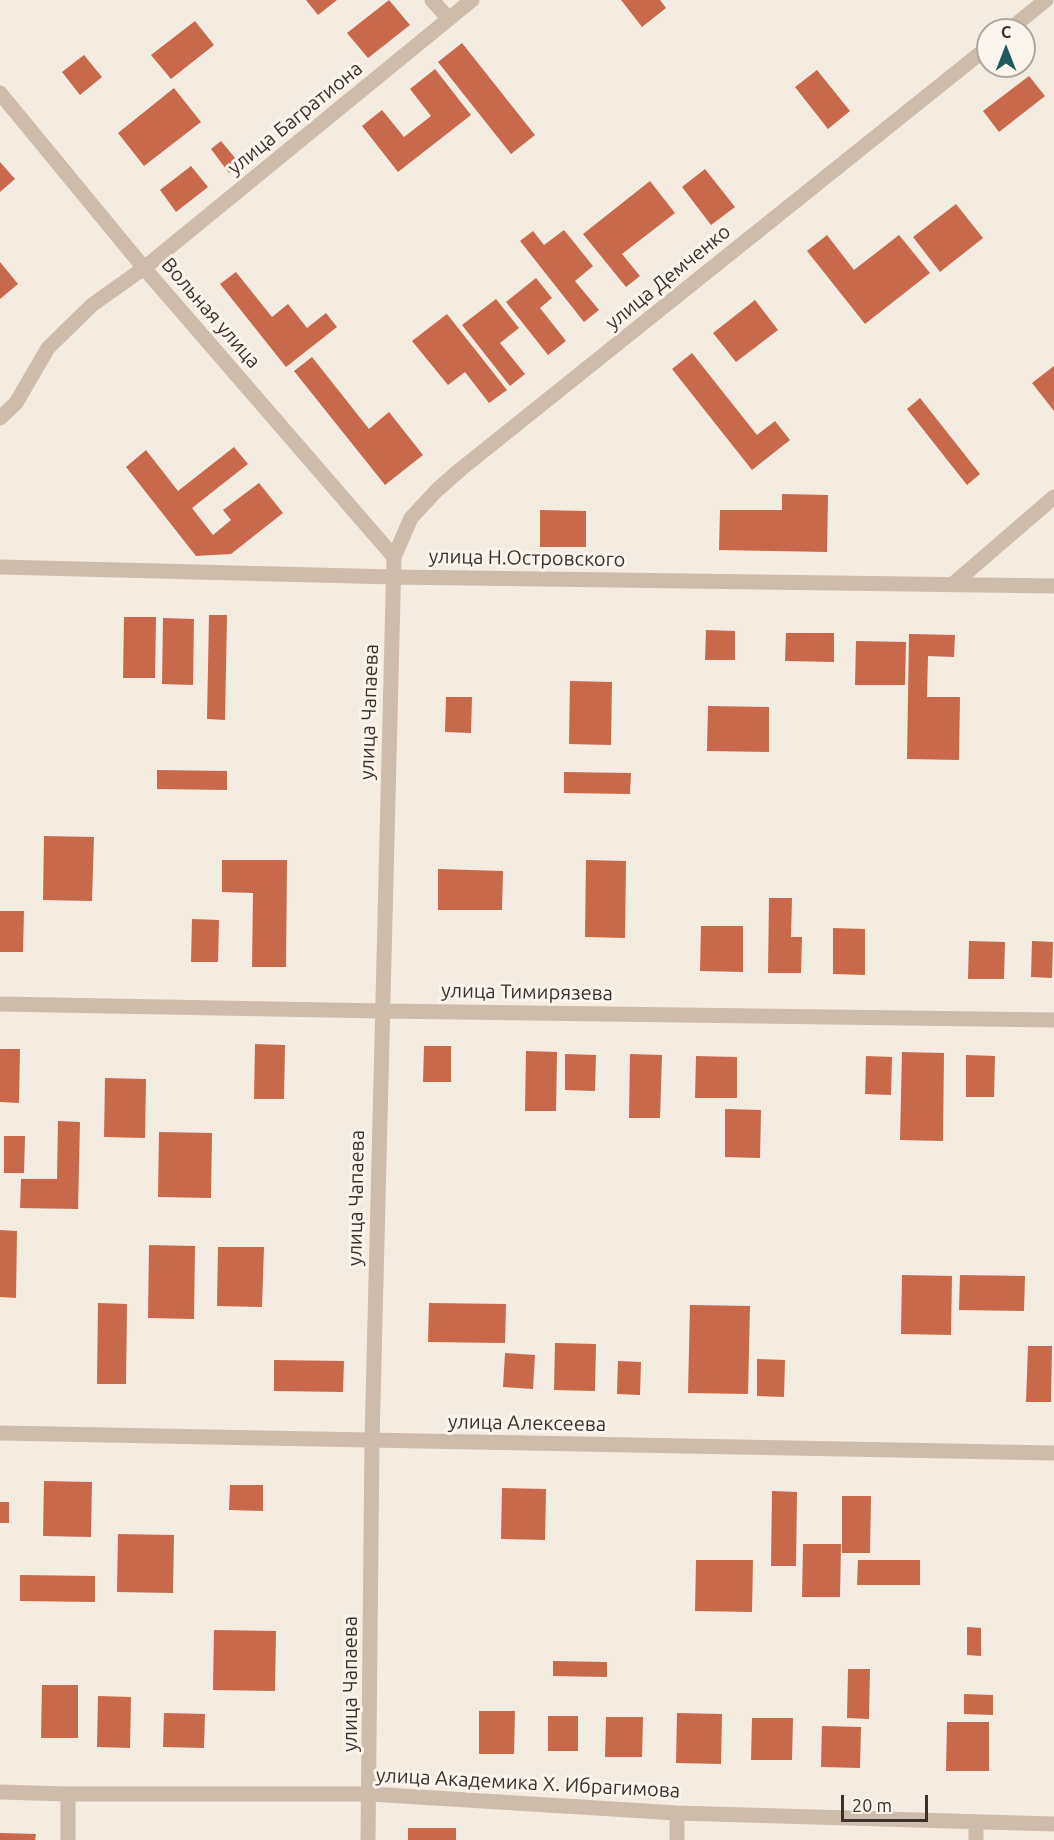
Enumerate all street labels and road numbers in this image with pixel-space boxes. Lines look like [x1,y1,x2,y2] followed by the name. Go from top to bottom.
[223,56,367,180] street label: улица Багратиона
[601,219,735,335] street label: улица Демченко
[157,253,265,373] street label: Вольная улица
[428,544,626,572] street label: улица Н.Островского
[355,644,383,780] street label: улица Чапаева
[441,979,613,1005] street label: улица Тимирязева
[343,1130,369,1266] street label: улица Чапаева
[448,1410,606,1436] street label: улица Алексеева
[338,1616,362,1752] street label: улица Чапаева
[375,1763,681,1803] street label: улица Академика Х. Ибрагимова

